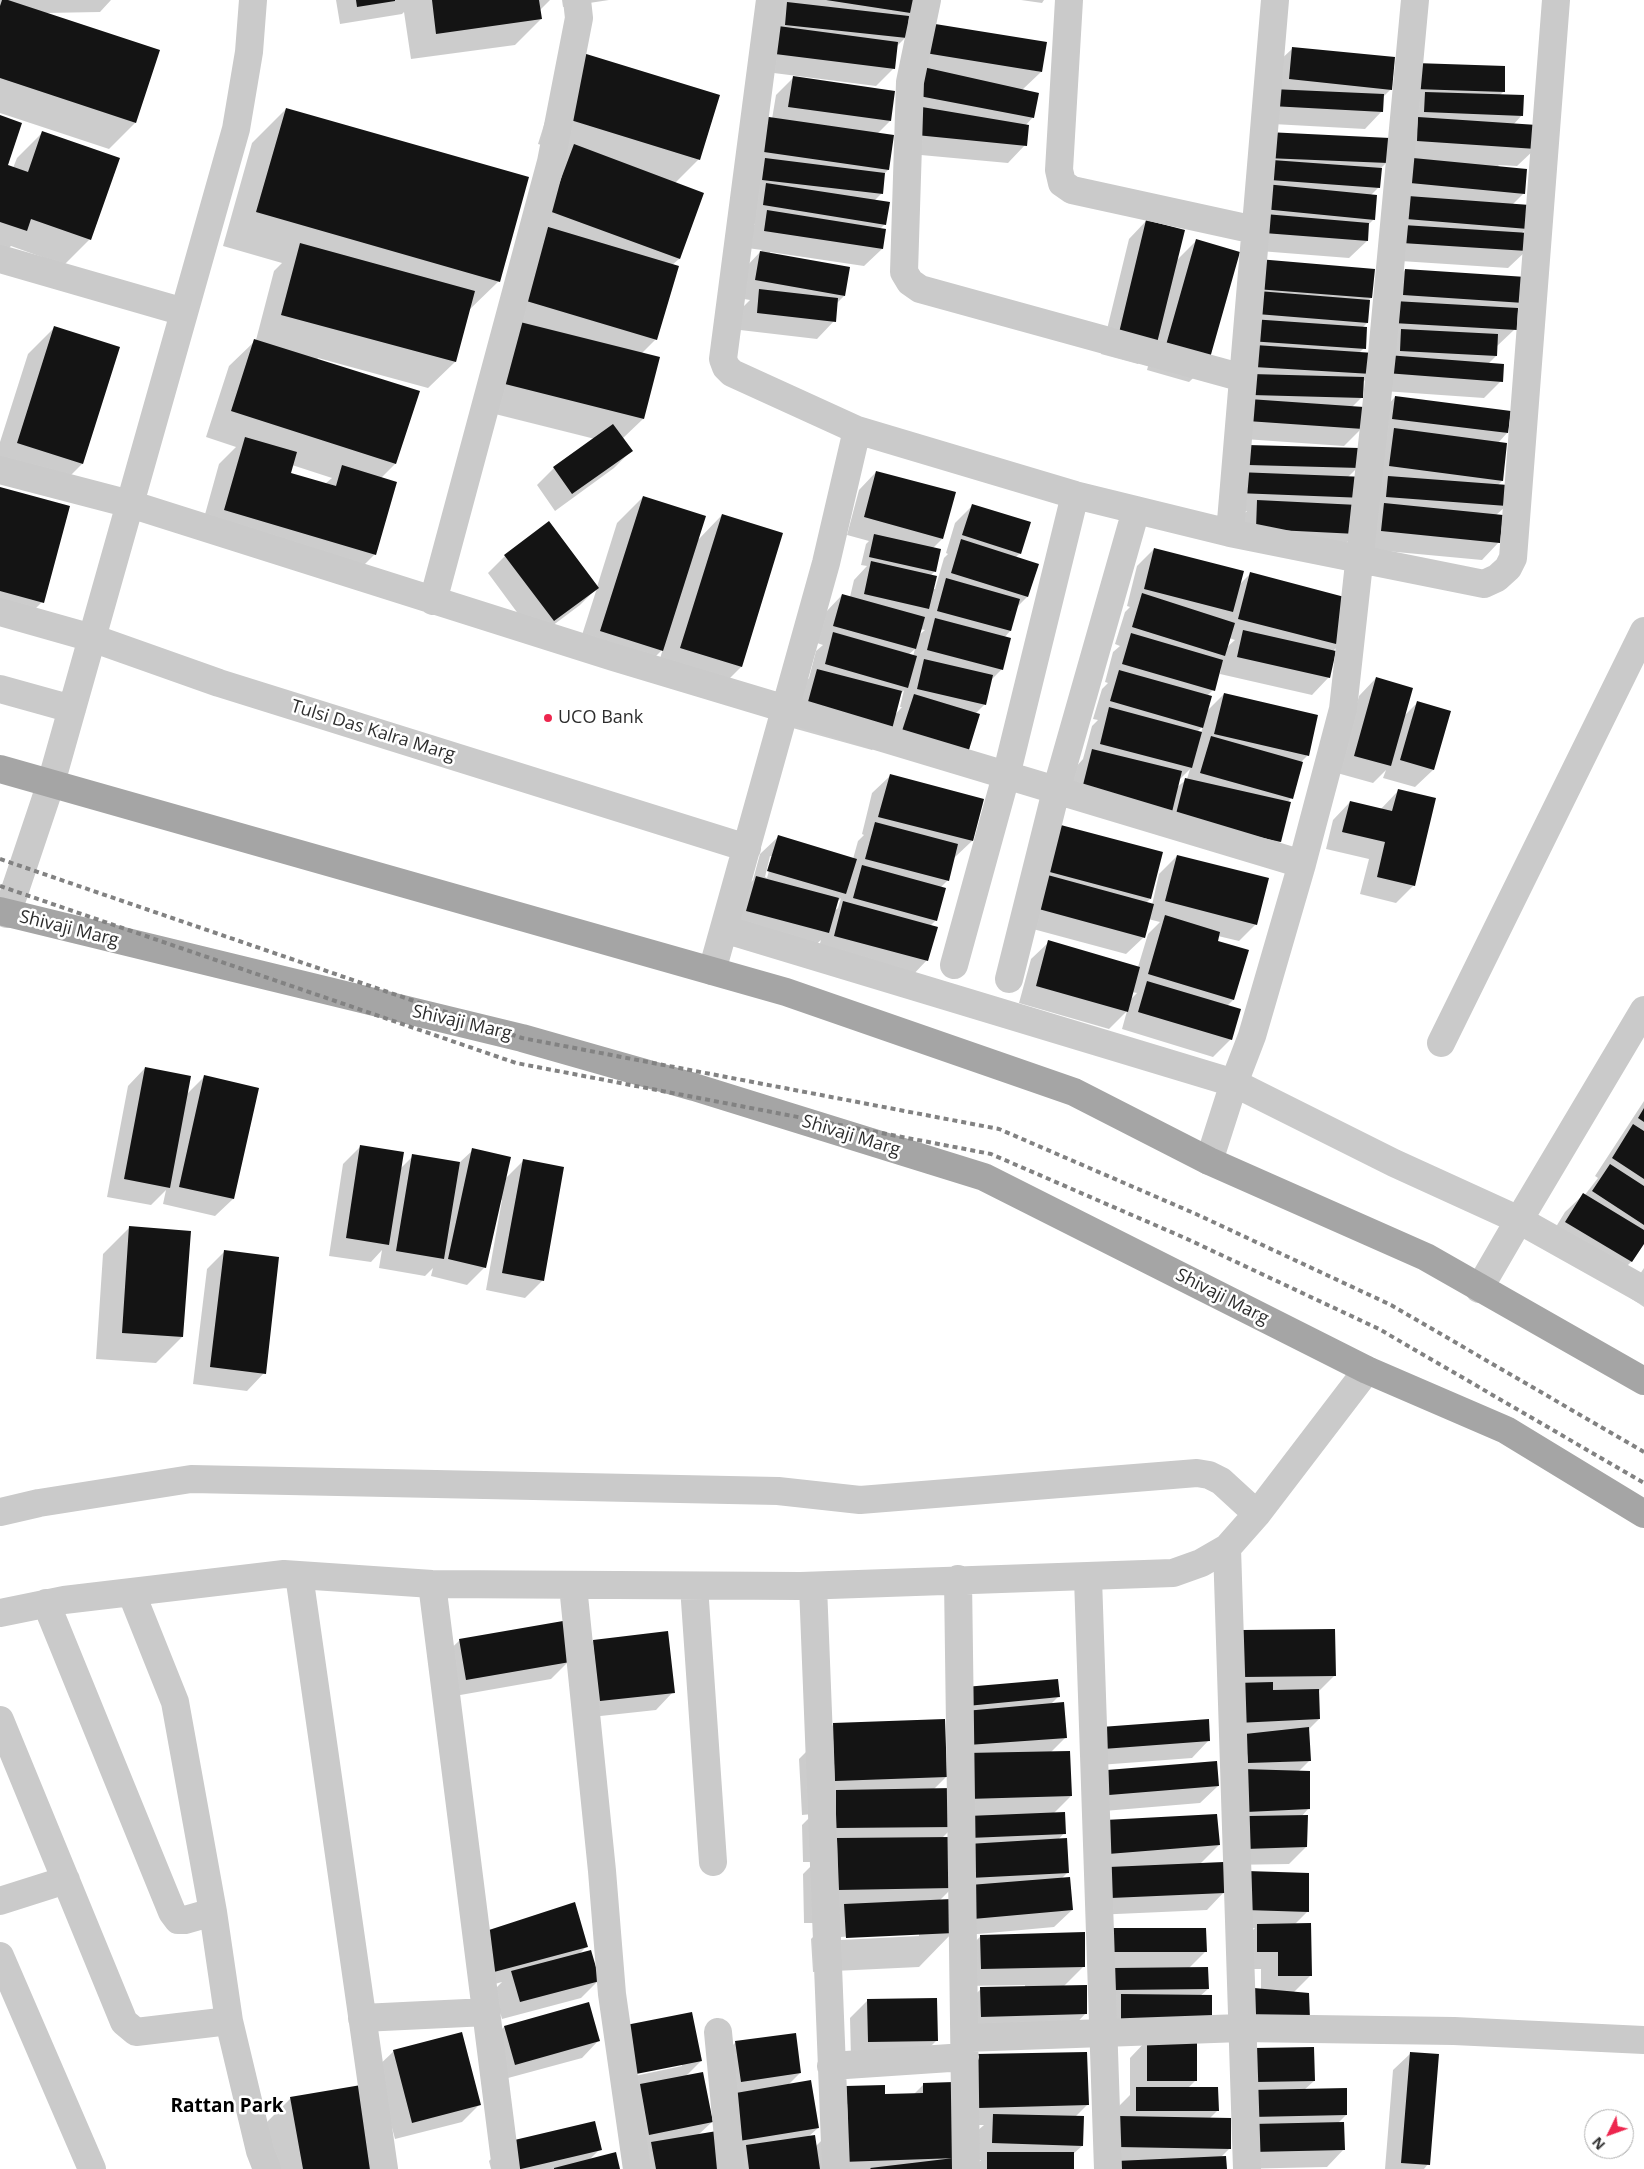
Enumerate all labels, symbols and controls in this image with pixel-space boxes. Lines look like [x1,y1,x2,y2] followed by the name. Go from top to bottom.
[288,696,458,766] street label: Tulsi Das Kalra Marg
[558,707,643,729] place label: UCO Bank
[542,712,554,724] marker: UCO Bank
[17,906,121,952] street label: Shivaji Marg
[410,1001,514,1045] street label: Shivaji Marg
[799,1111,903,1161] street label: Shivaji Marg
[1172,1264,1272,1330] street label: Shivaji Marg
[170,2096,284,2118] district label: Rattan Park
[1584,2109,1634,2159] north arrow
[1587,2133,1609,2154] text: N

